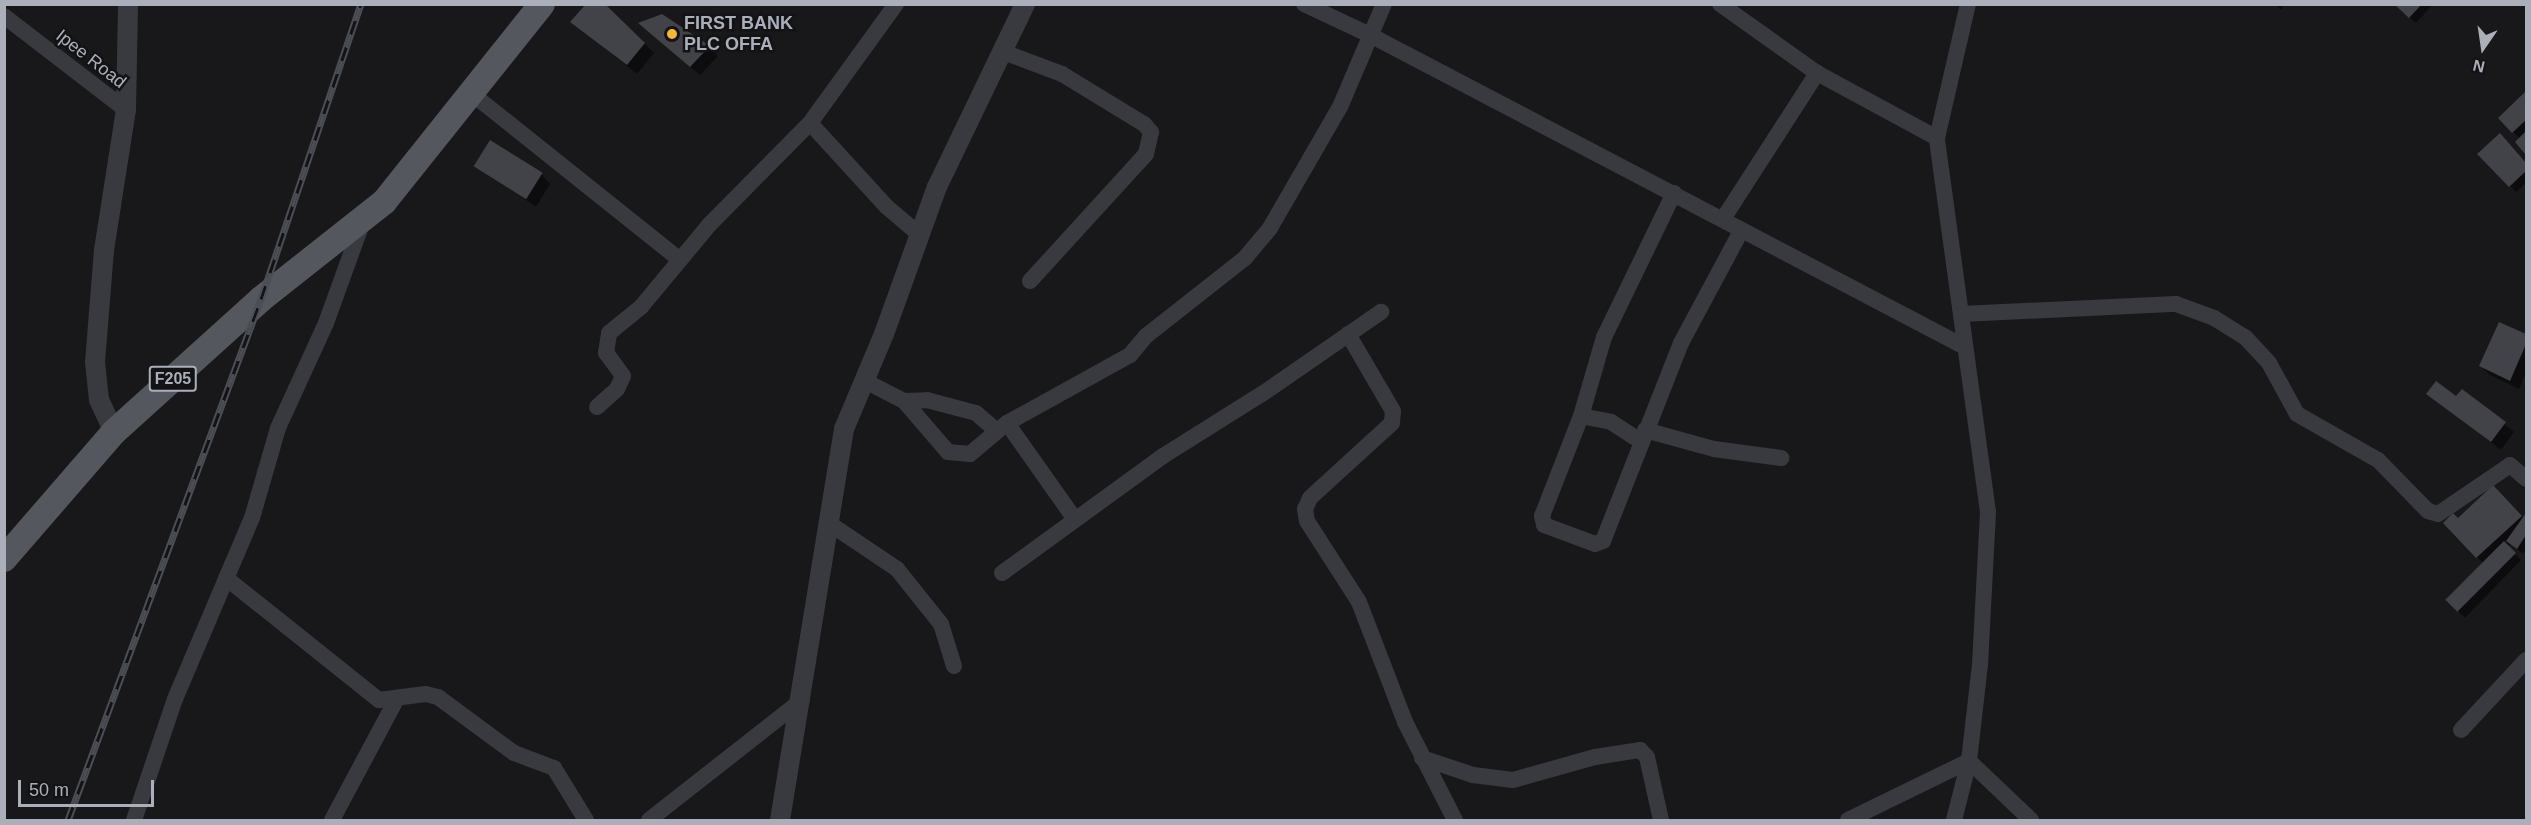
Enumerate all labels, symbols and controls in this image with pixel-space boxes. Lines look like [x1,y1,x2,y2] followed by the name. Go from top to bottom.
[684,13,793,56] place label: FIRST BANK PLC OFFA
[2453,18,2513,78] north arrow
[52,25,130,93] street label: Ipee Road
[665,27,679,41] marker: FIRST BANK PLC OFFA
[2471,56,2486,76] text: N
[148,366,198,392] road number: F205
[21,768,158,806] scale bar
[29,780,69,800] text: 50 m

